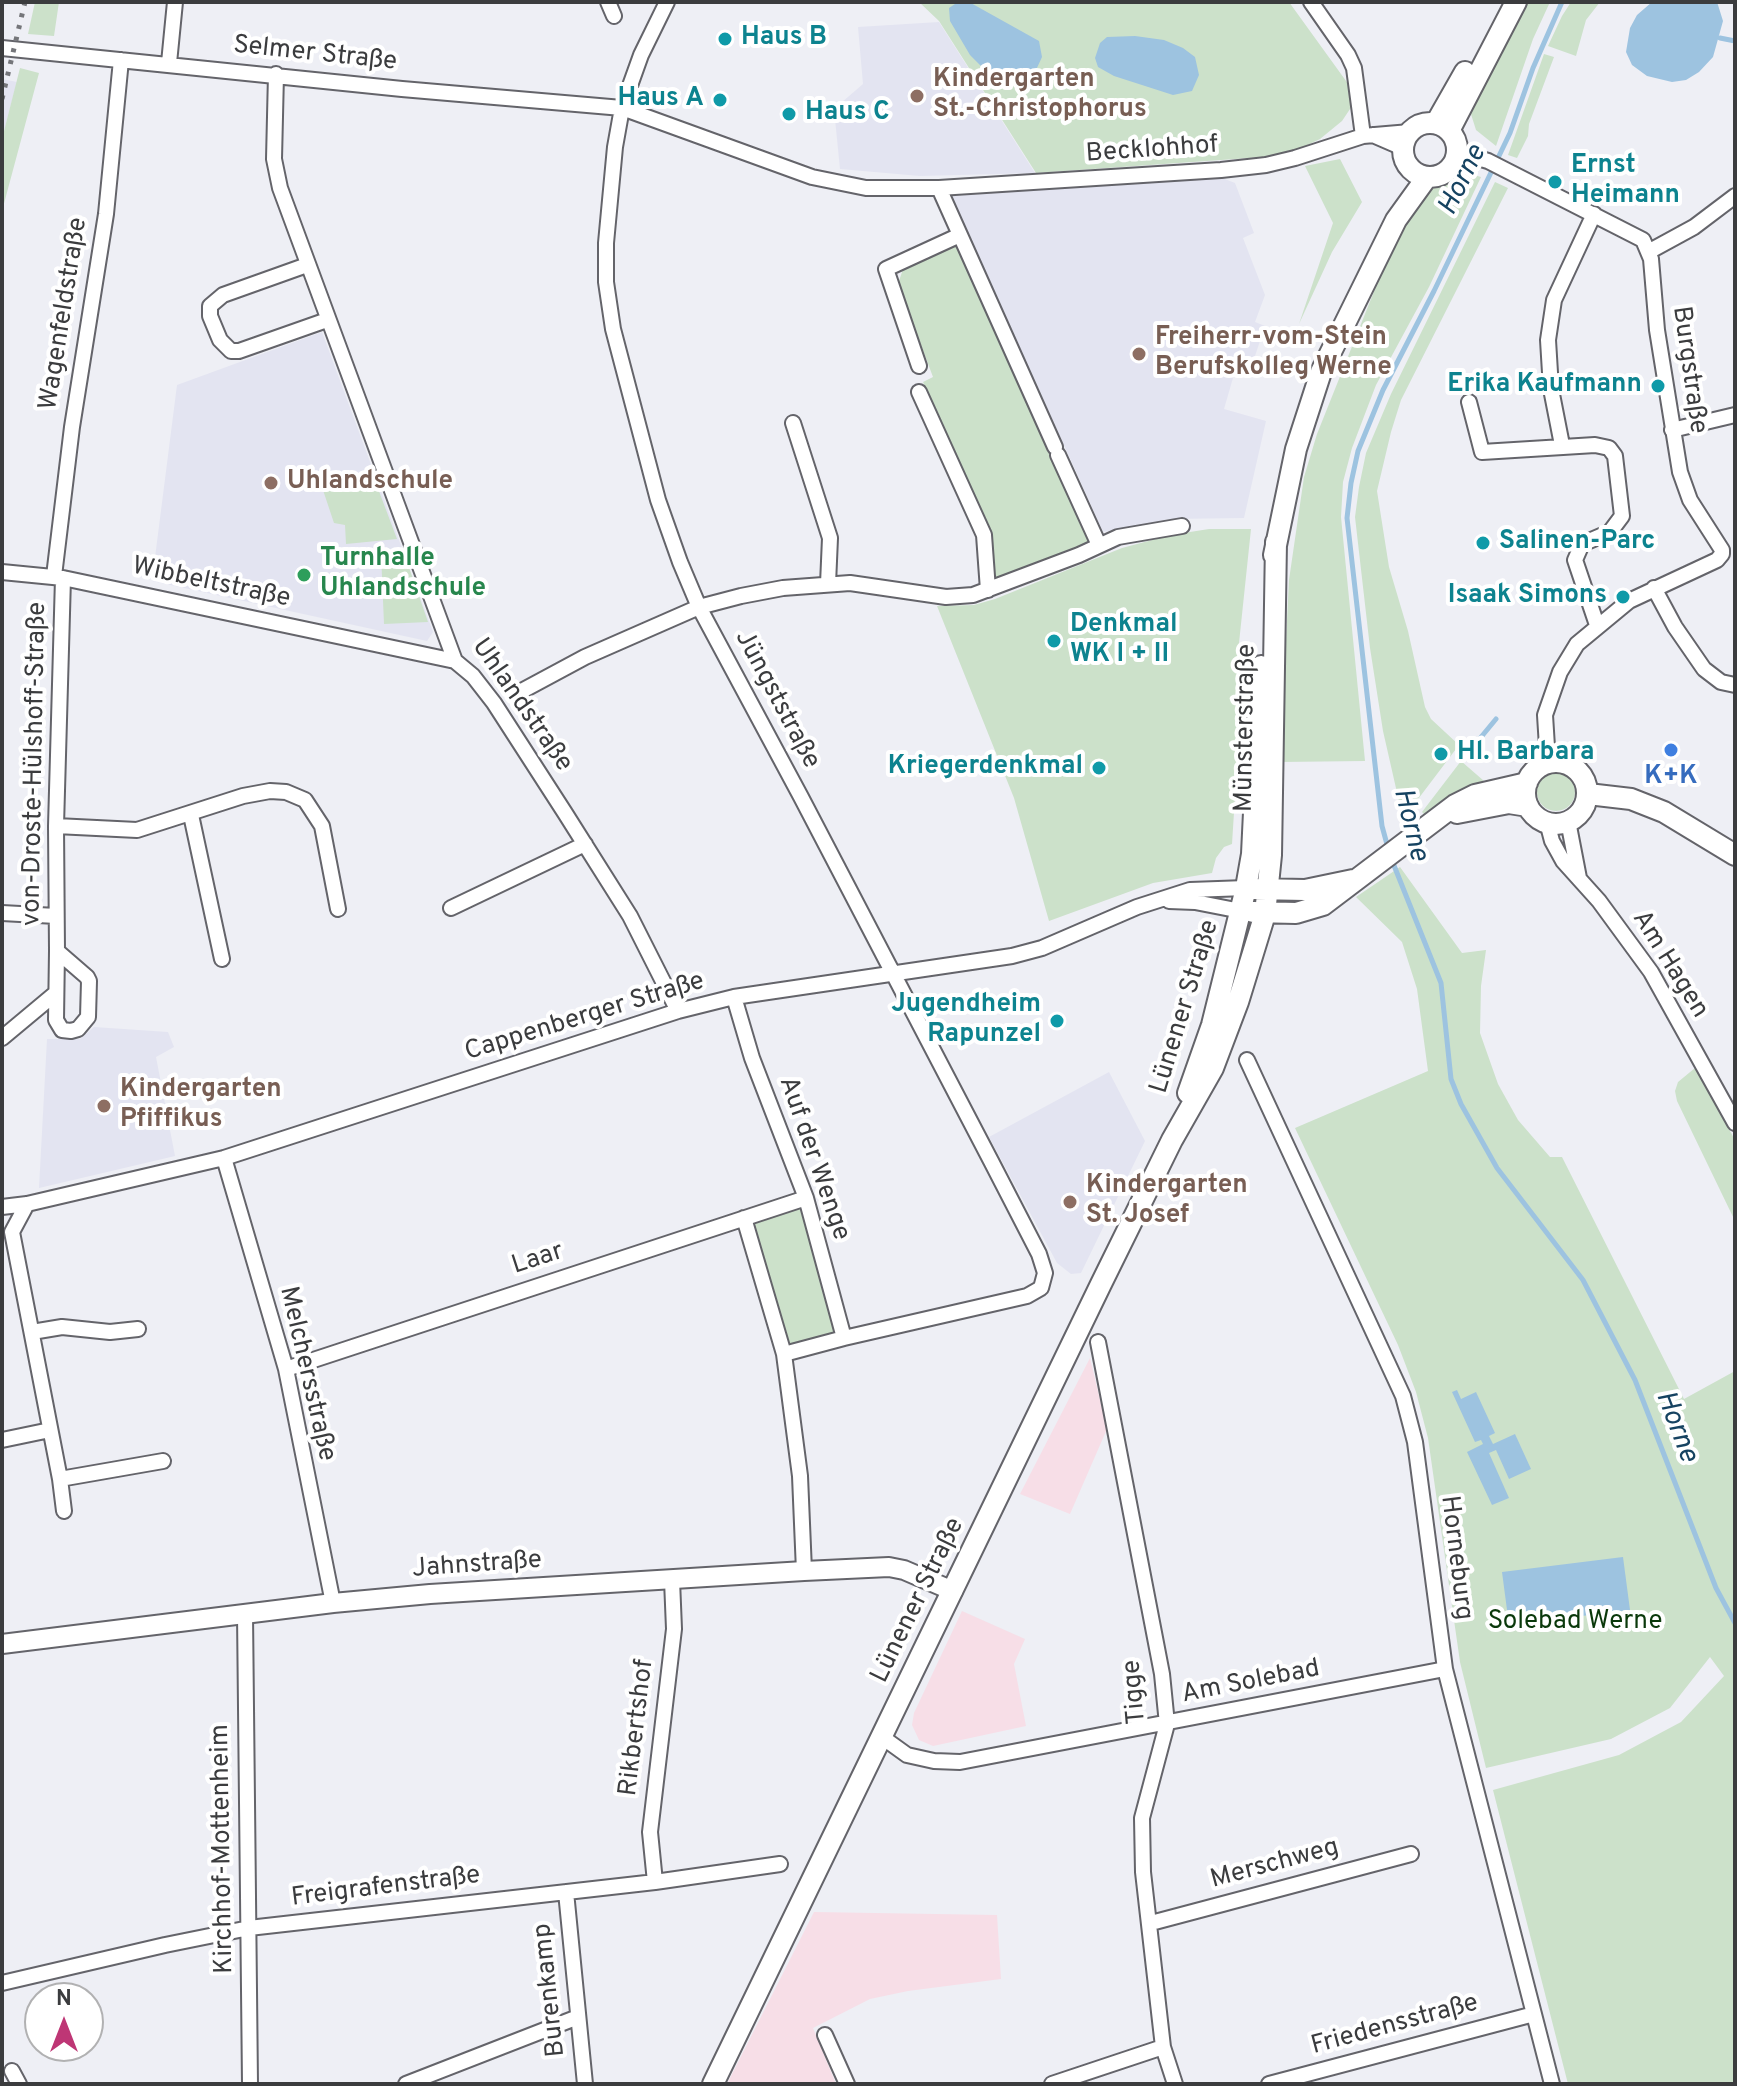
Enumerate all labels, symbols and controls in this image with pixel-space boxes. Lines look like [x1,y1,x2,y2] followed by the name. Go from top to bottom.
[741,23,827,55] place label: Haus B
[716,30,734,48] marker: Haus B
[232,31,398,79] street label: Selmer Straße
[933,65,1147,126] place label: Kindergarten St.-Christophorus
[617,84,704,116] place label: Haus A
[908,87,926,105] marker: Kindergarten St.-Christophorus
[711,91,729,109] marker: Haus A
[805,98,890,130] place label: Haus C
[780,105,798,123] marker: Haus C
[1085,131,1219,171] street label: Becklohhof
[1433,141,1495,221] water label: Horne
[1571,151,1680,212] place label: Ernst Heimann
[1546,173,1564,191] marker: Ernst Heimann
[34,216,96,412] street label: Wagenfeldstraße
[1664,304,1712,436] street label: Burgstraße
[1155,323,1392,384] place label: Freiherr-vom-Stein Berufskolleg Werne
[1130,345,1148,363] marker: Freiherr-vom-Stein Berufskolleg Werne
[1447,370,1642,402] place label: Erika Kaufmann
[1649,377,1667,395] marker: Erika Kaufmann
[287,467,453,499] place label: Uhlandschule
[262,474,280,492] marker: Uhlandschule
[1499,527,1655,559] place label: Salinen-Parc
[1474,534,1492,552] marker: Salinen-Parc
[320,544,486,606] place label: Turnhalle Uhlandschule
[129,552,293,616] street label: Wibbeltstraße
[295,566,313,584] marker: Turnhalle Uhlandschule
[1448,581,1607,613] place label: Isaak Simons
[1614,588,1632,606] marker: Isaak Simons
[18,602,54,926] street label: von-Droste-Hülshoff-Straße
[1070,610,1177,672] place label: Denkmal WK I + II
[726,625,826,775] street label: Jüngststraße
[1045,632,1063,650] marker: Denkmal WK I + II
[464,633,578,779] street label: Uhlandstraße
[1230,644,1264,812] street label: Münsterstraße
[1457,738,1594,770] place label: Hl. Barbara
[1662,741,1680,759] marker: K+K
[1432,745,1450,763] marker: Hl. Barbara
[888,752,1083,784] place label: Kriegerdenkmal
[1090,759,1108,777] marker: Kriegerdenkmal
[1644,762,1698,794] place label: K+K
[1384,785,1434,865] water label: Horne
[1624,906,1714,1024] street label: Am Hagen
[1145,917,1227,1097] street label: Lünener Straße
[461,967,709,1069] street label: Cappenberger Straße
[891,990,1041,1052] place label: Jugendheim Rapunzel
[1048,1012,1066,1030] marker: Jugendheim Rapunzel
[770,1073,856,1245] street label: Auf der Wenge
[120,1075,282,1136] place label: Kindergarten Pfiffikus
[95,1097,113,1115] marker: Kindergarten Pfiffikus
[1086,1171,1248,1232] place label: Kindergarten St. Josef
[1061,1193,1079,1211] marker: Kindergarten St. Josef
[508,1237,568,1283] street label: Laar
[271,1284,341,1464] street label: Melchersstraße
[1646,1387,1704,1467] water label: Horne
[1432,1494,1478,1622] street label: Horneburg
[866,1513,972,1689] street label: Lünener Straße
[411,1546,543,1586] street label: Jahnstraße
[1488,1607,1662,1639] park label: Solebad Werne
[1179,1654,1323,1712] street label: Am Solebad
[614,1658,662,1798] street label: Rikbertshof
[1118,1658,1154,1726] street label: Tigge
[206,1724,242,1974] street label: Kirchhof-Mottenheim
[1207,1833,1343,1897] street label: Merschweg
[290,1861,482,1915] street label: Freigrafenstraße
[528,1922,574,2058] street label: Burenkamp
[24,1982,104,2062] north arrow
[56,1986,72,2013] text: N
[1308,1989,1482,2063] street label: Friedensstraße

